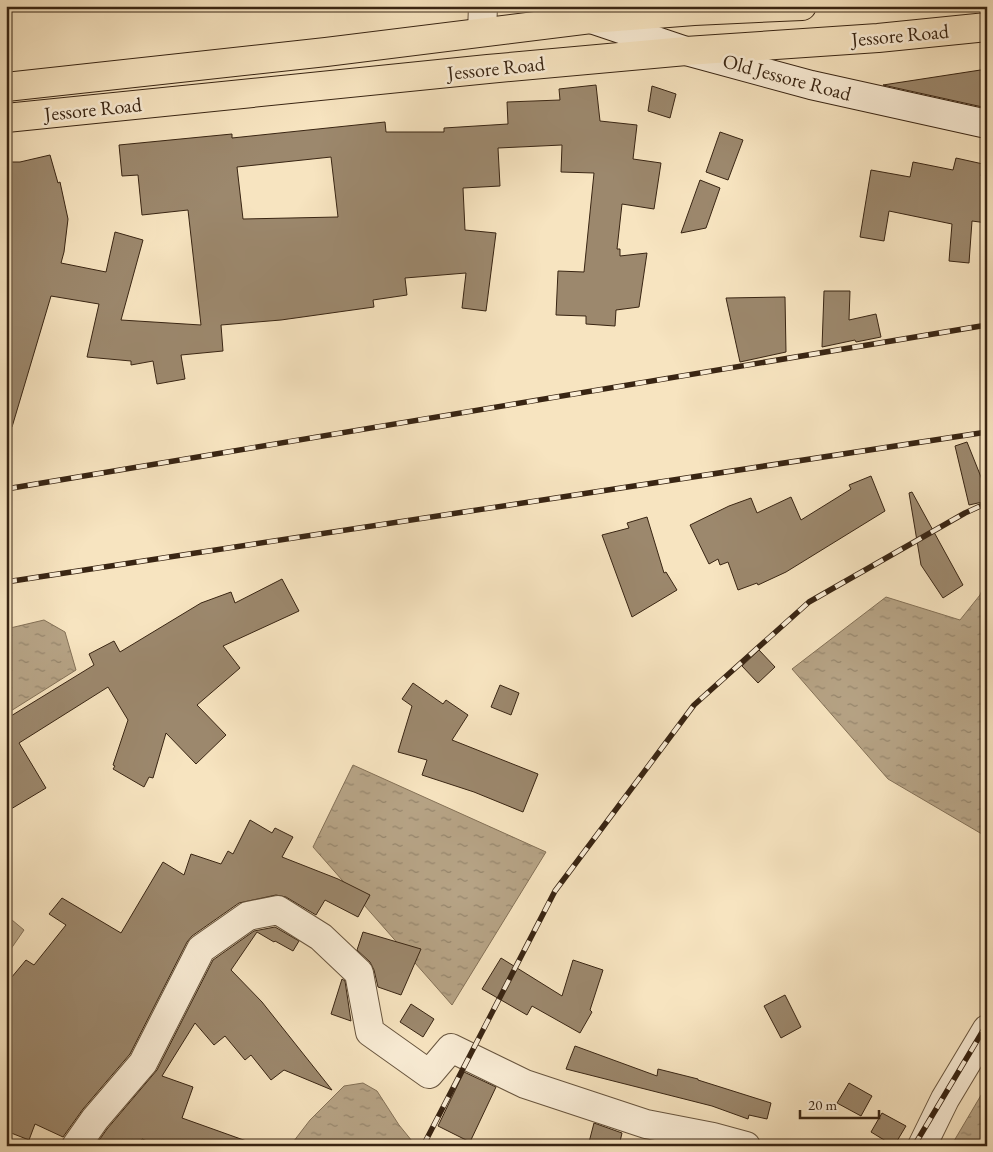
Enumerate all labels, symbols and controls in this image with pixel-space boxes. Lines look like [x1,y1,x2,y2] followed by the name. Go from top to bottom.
[848,18,951,52] street label: Jessore Road
[720,47,855,107] street label: Old Jessore Road
[444,50,547,86] street label: Jessore Road
[41,91,144,127] street label: Jessore Road
[800,1087,879,1119] scale bar
[808,1095,837,1114] text: 20 m

